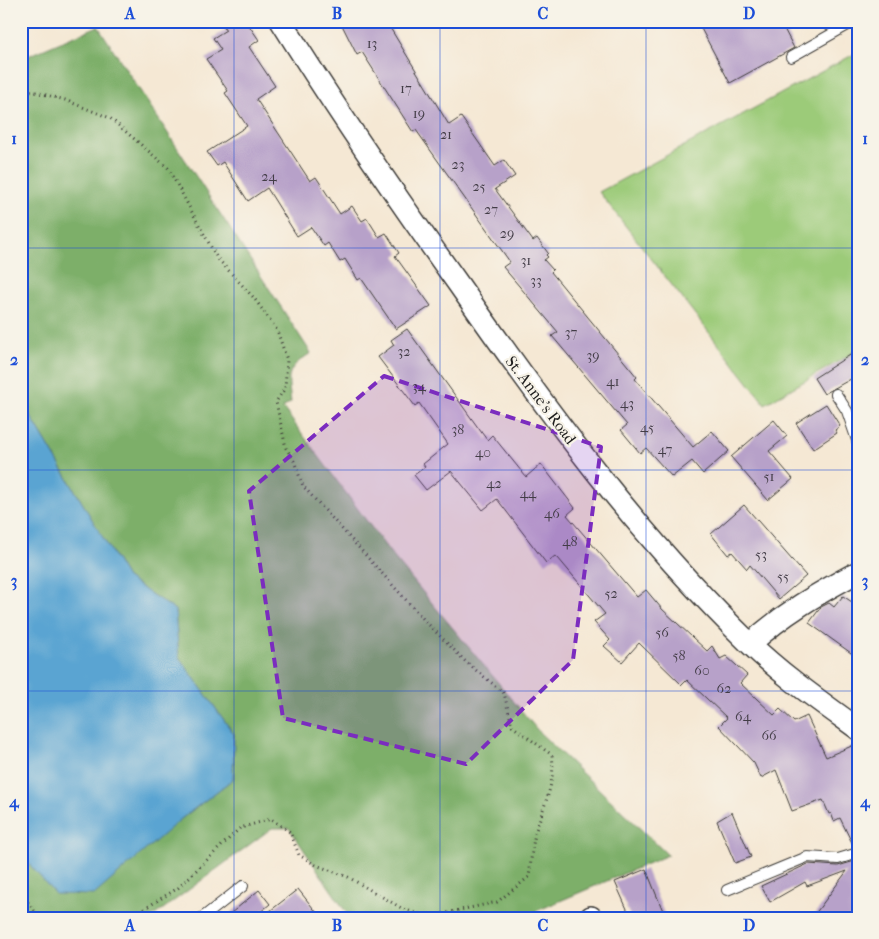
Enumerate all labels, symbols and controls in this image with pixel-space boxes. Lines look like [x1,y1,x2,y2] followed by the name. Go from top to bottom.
[124,4,136,23] text: A
[332,4,342,23] text: B
[538,4,549,23] text: C
[743,4,755,23] text: D
[367,35,377,52] house number: 13
[400,80,412,97] house number: 17
[413,105,425,122] house number: 19
[440,126,452,143] house number: 21
[11,129,17,148] text: 1
[862,129,868,148] text: 1
[452,156,464,173] house number: 23
[261,168,277,185] house number: 24
[472,178,486,195] house number: 25
[484,201,498,218] house number: 27
[500,225,514,242] house number: 29
[521,252,531,269] house number: 31
[530,272,542,289] house number: 33
[565,324,577,341] house number: 37
[398,343,410,360] house number: 32
[586,347,600,364] house number: 39
[10,350,18,369] text: 2
[861,350,869,369] text: 2
[502,352,581,448] street label: St. Anne's Road
[606,373,620,390] house number: 41
[412,378,427,395] house number: 34
[620,395,634,412] house number: 43
[640,419,654,436] house number: 45
[452,421,464,438] house number: 38
[658,441,673,458] house number: 47
[475,444,491,461] house number: 40
[763,468,775,485] house number: 51
[486,475,502,492] house number: 42
[520,485,537,502] house number: 44
[544,505,560,522] house number: 46
[562,533,578,550] house number: 48
[755,546,767,563] house number: 53
[777,568,789,585] house number: 55
[11,571,17,591] text: 3
[862,571,868,591] text: 3
[604,585,618,602] house number: 52
[655,624,669,641] house number: 56
[672,647,686,664] house number: 58
[694,662,710,679] house number: 60
[717,680,731,697] house number: 62
[735,708,752,725] house number: 64
[761,727,777,744] house number: 66
[8,792,20,812] text: 4
[859,792,871,812] text: 4
[124,916,136,935] text: A
[332,916,342,935] text: B
[538,916,549,935] text: C
[743,916,755,935] text: D

